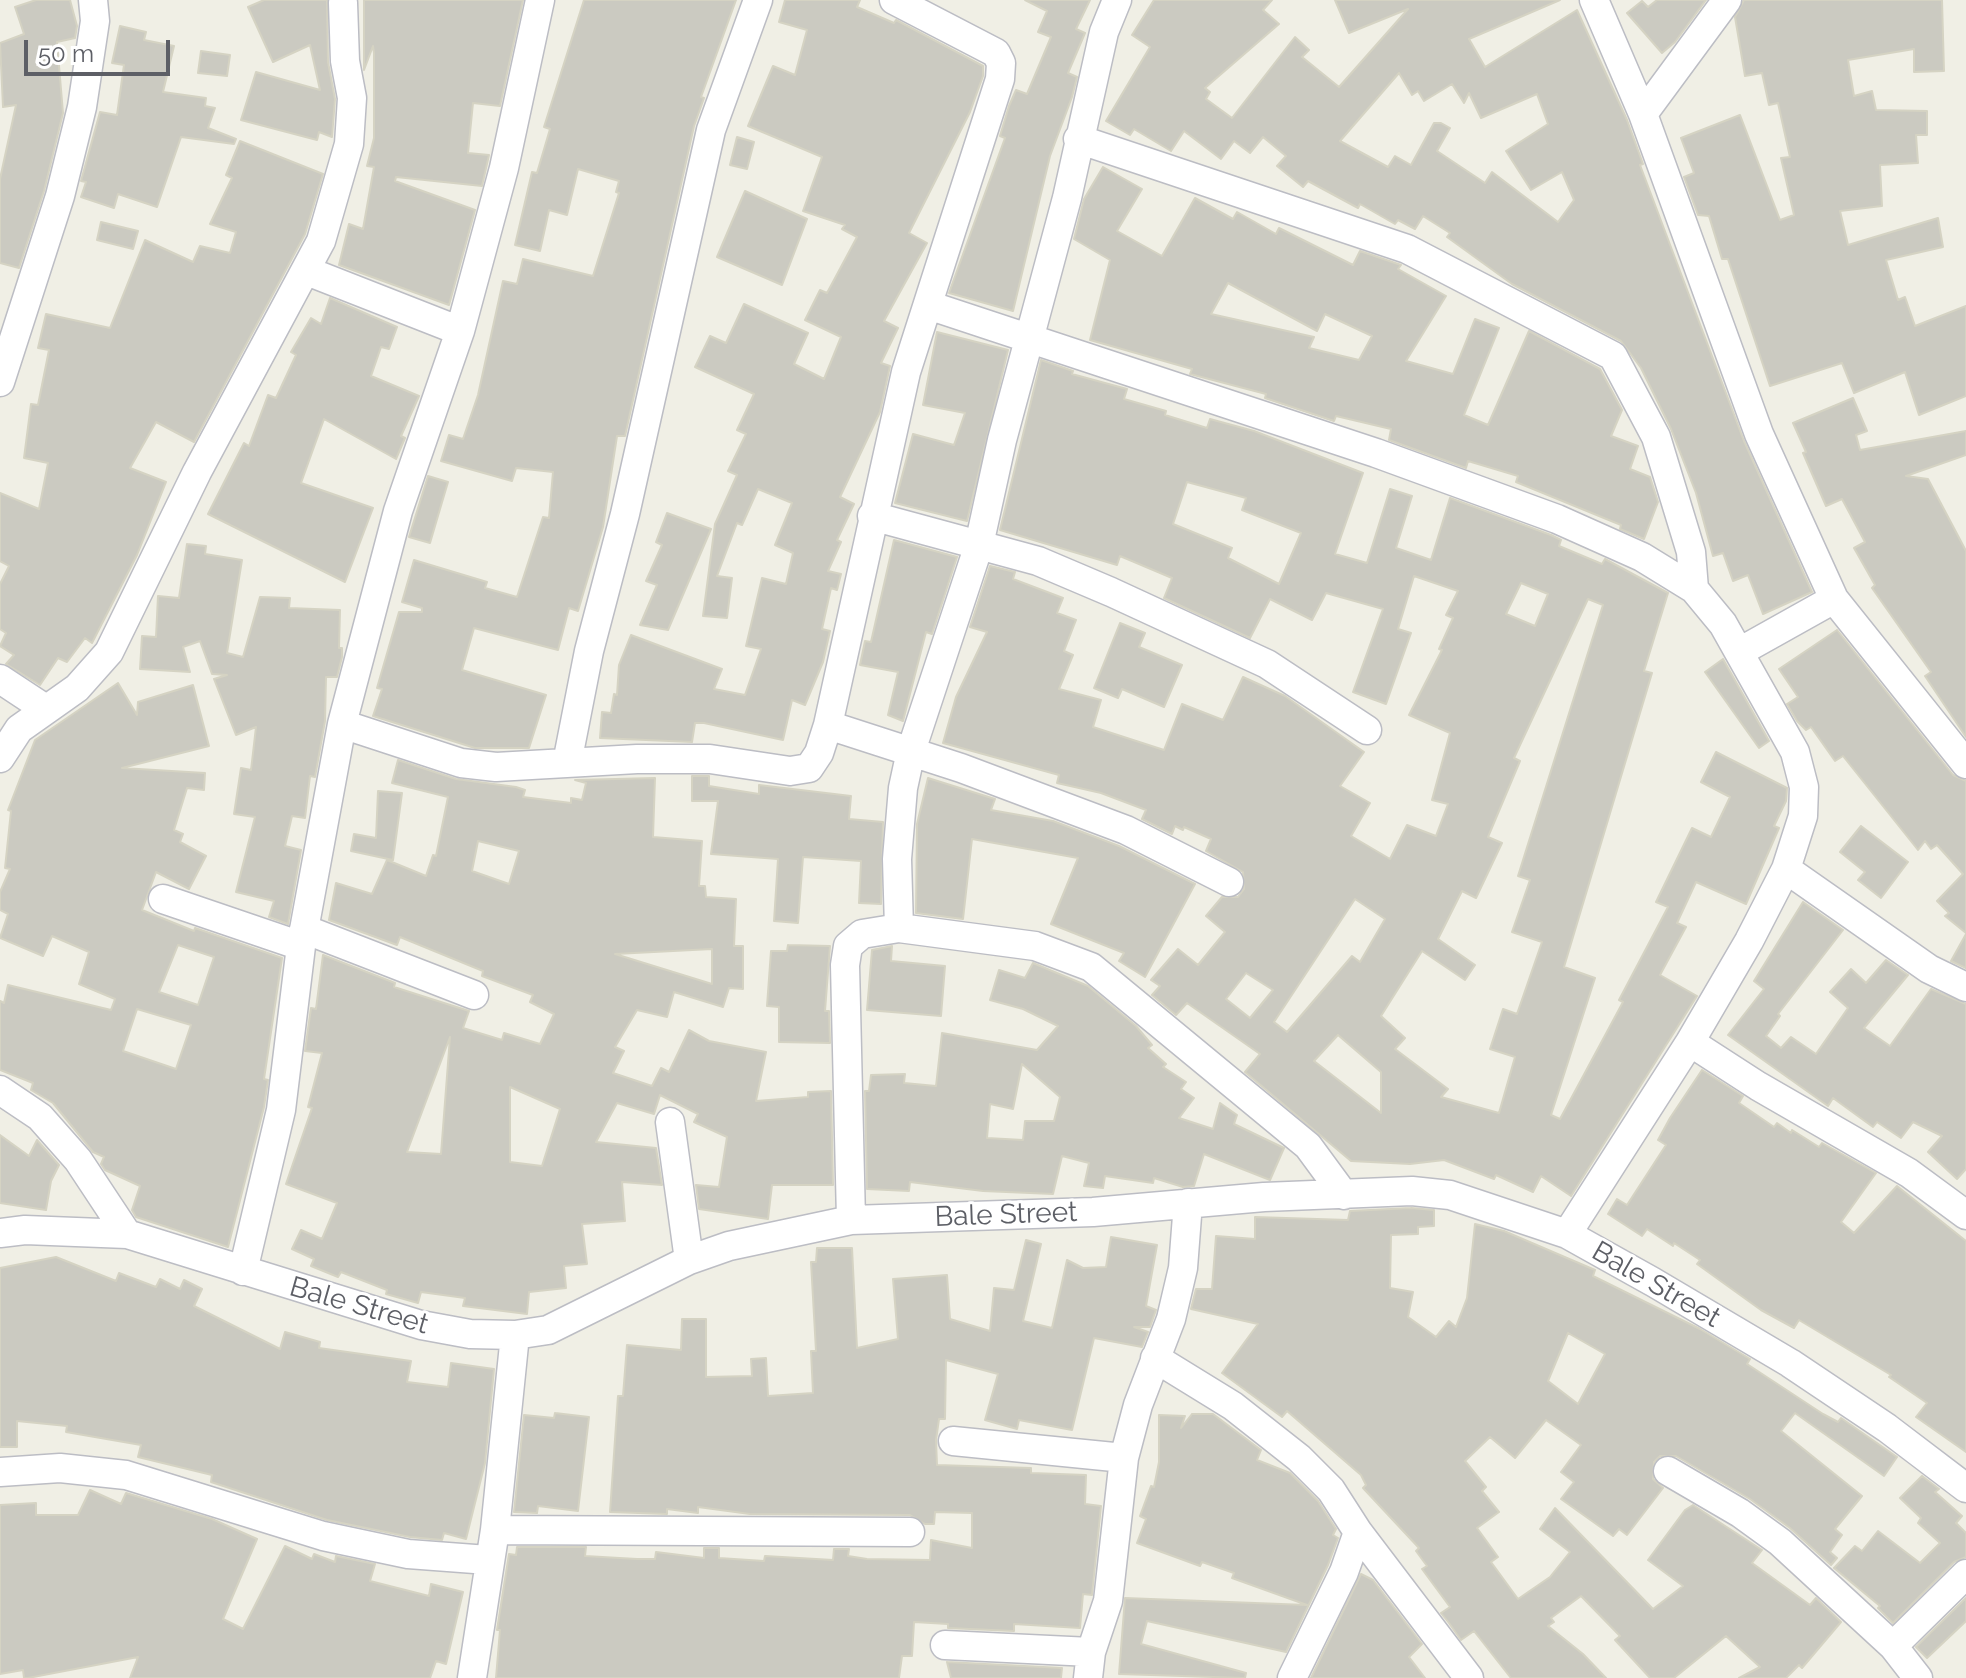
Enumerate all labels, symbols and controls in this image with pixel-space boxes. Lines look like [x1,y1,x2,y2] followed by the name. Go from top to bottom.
[28,24,174,74] scale bar
[38,39,94,68] text: 50 m
[934,1196,1078,1234] street label: Bale Street
[1586,1235,1726,1335] street label: Bale Street
[286,1270,432,1342] street label: Bale Street

